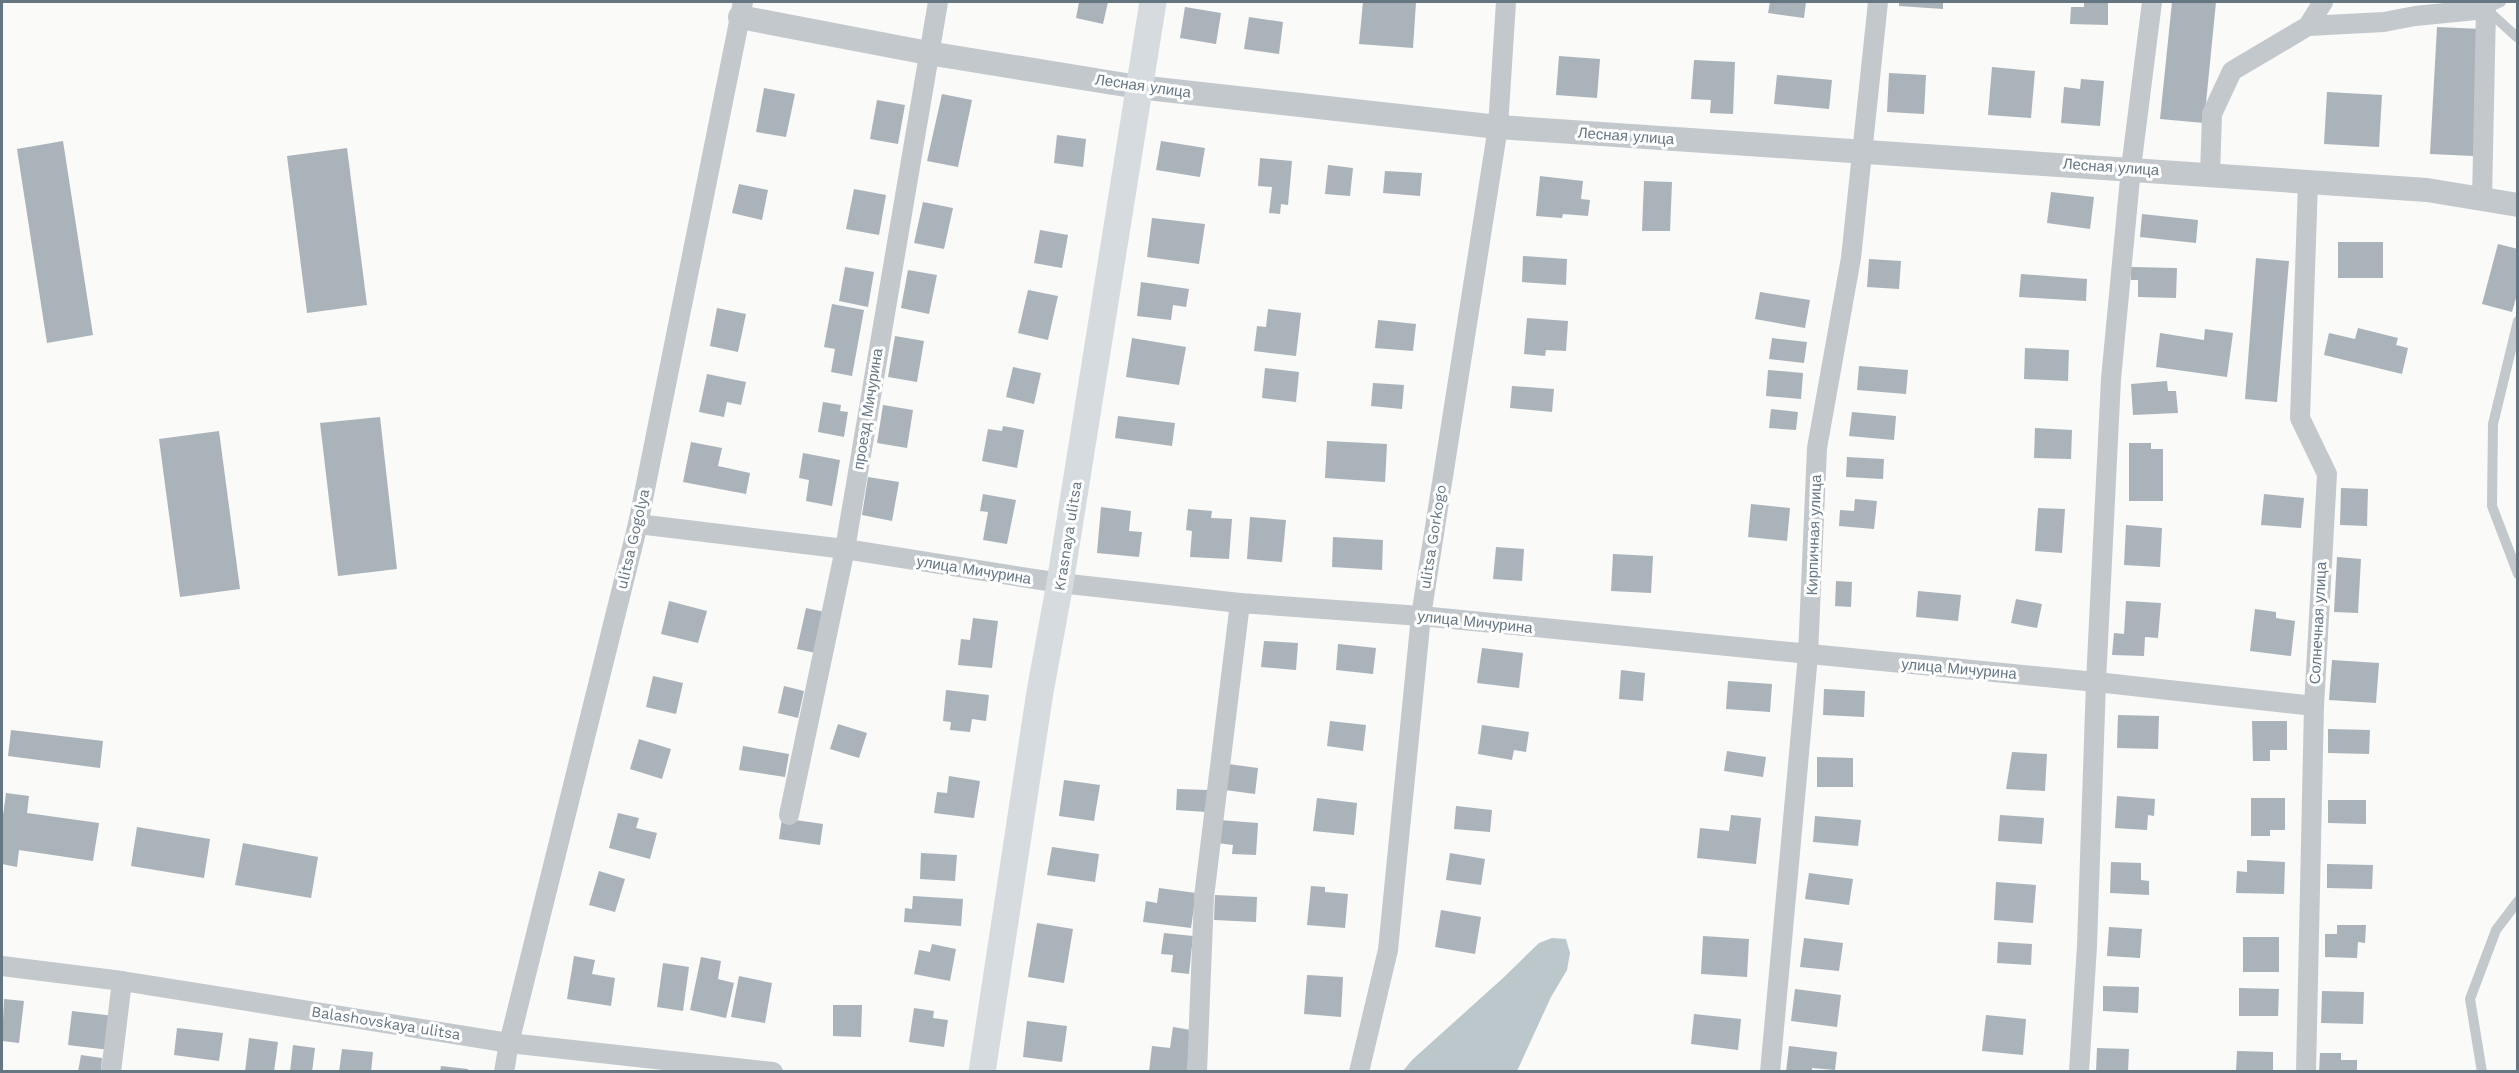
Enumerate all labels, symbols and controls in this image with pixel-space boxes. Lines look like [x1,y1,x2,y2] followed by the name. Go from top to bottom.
[1094,70,1193,102] street label: Лесная улица
[1577,124,1676,148] street label: Лесная улица
[2062,155,2161,179] street label: Лесная улица
[850,346,887,471] street label: проезд Мичурина
[1803,474,1825,596] street label: Кирпичная улица
[1050,479,1086,592] street label: Krasnaya ulitsa
[1416,483,1450,591] street label: ulitsa Gorkogo
[613,487,653,591] street label: ulitsa Gogolya
[915,552,1033,588] street label: улица Мичурина
[2306,561,2330,685] street label: Солнечная улица
[1417,607,1534,637] street label: улица Мичурина
[1901,655,2018,683] street label: улица Мичурина
[310,1002,462,1044] street label: Balashovskaya ulitsa

